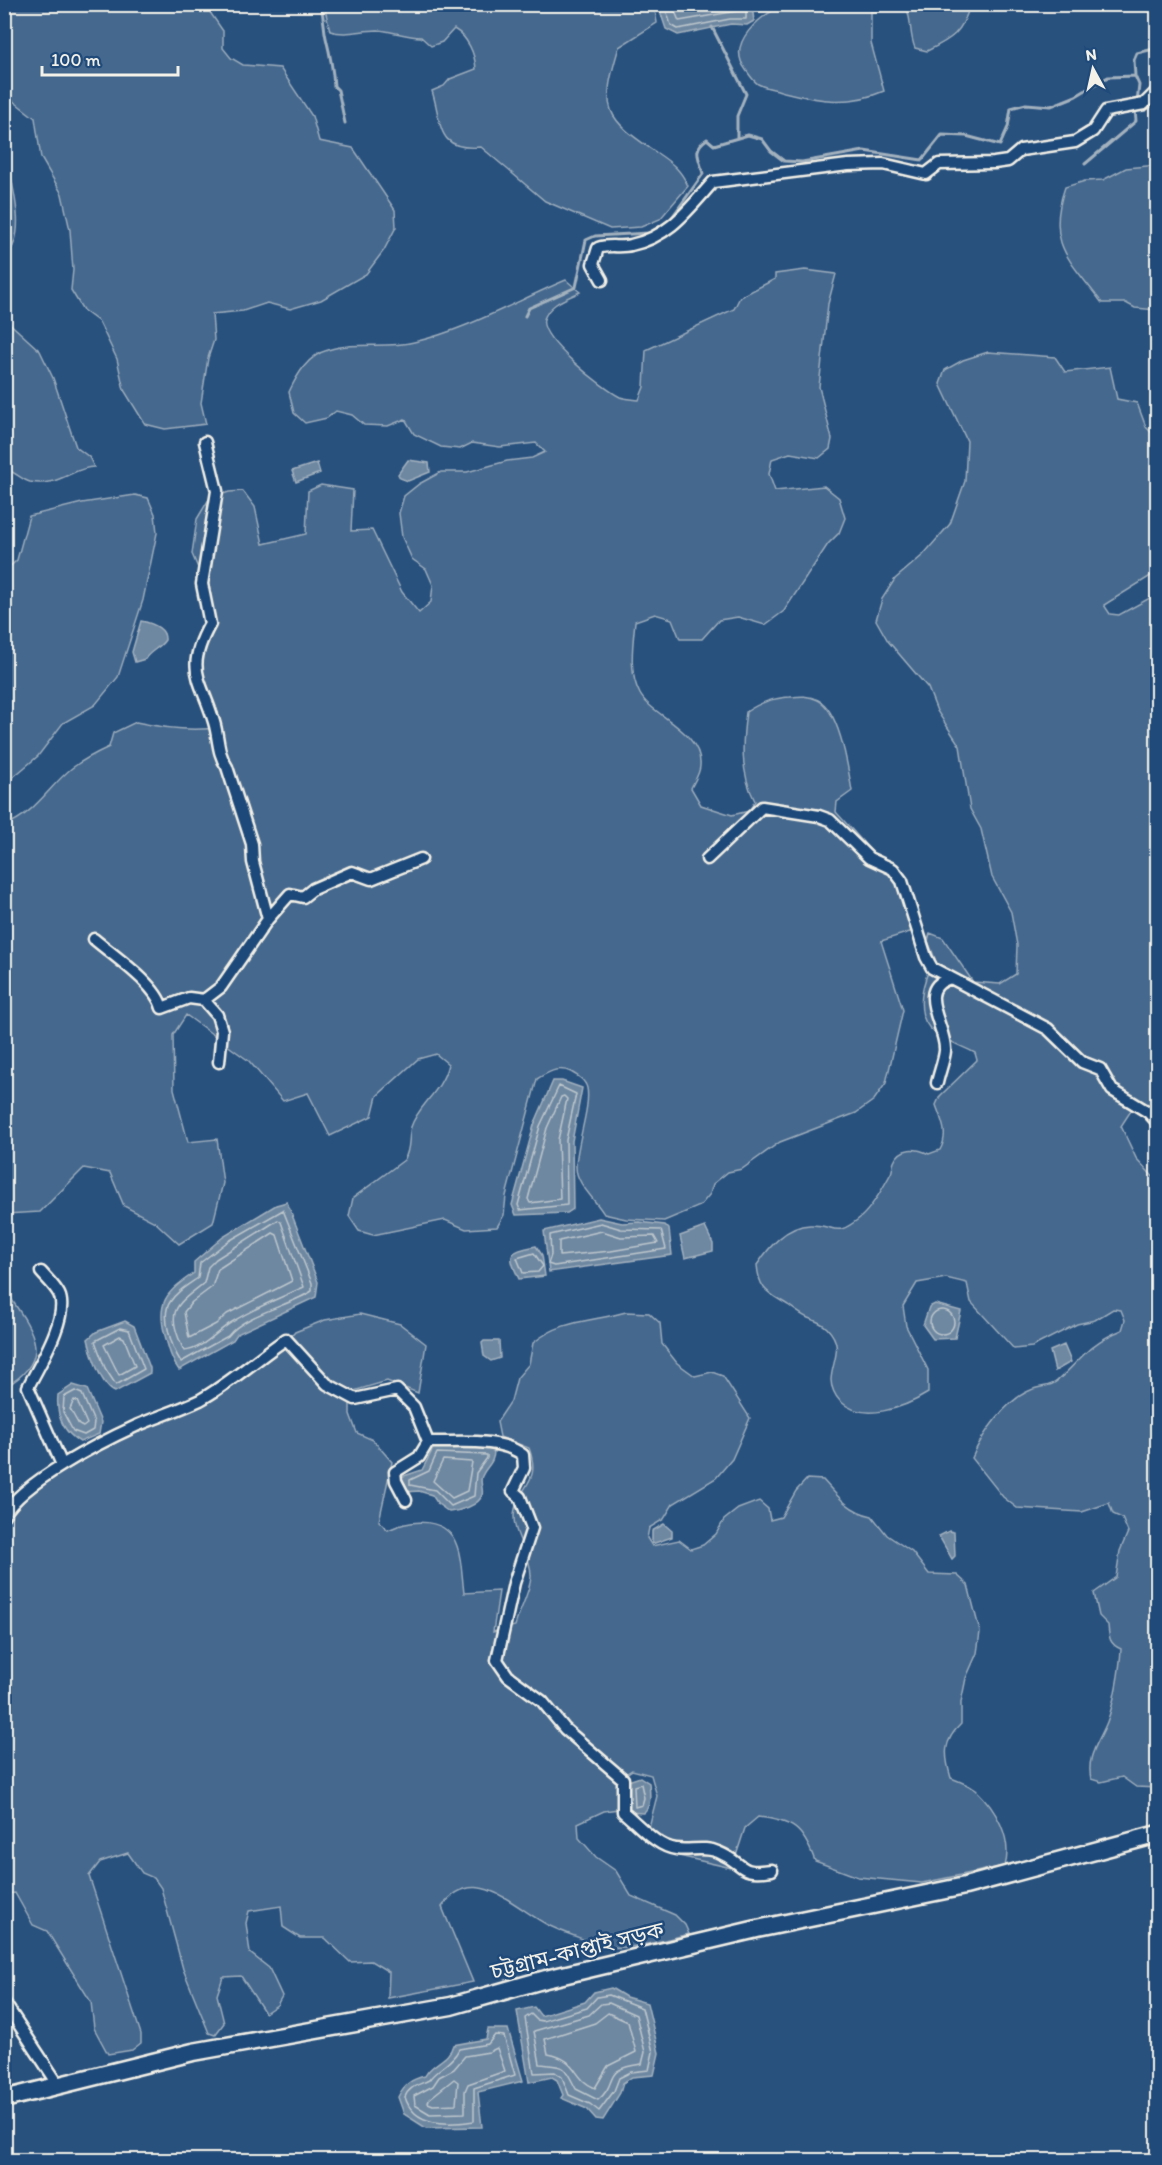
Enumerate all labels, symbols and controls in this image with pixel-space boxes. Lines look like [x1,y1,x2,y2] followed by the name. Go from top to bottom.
[42,39,178,77] scale bar
[1063,39,1123,99] north arrow
[1084,44,1098,65] text: N
[51,49,101,71] text: 100 m
[487,1916,667,1985] street label: চট্টগ্রাম-কাপ্তাই সড়ক

